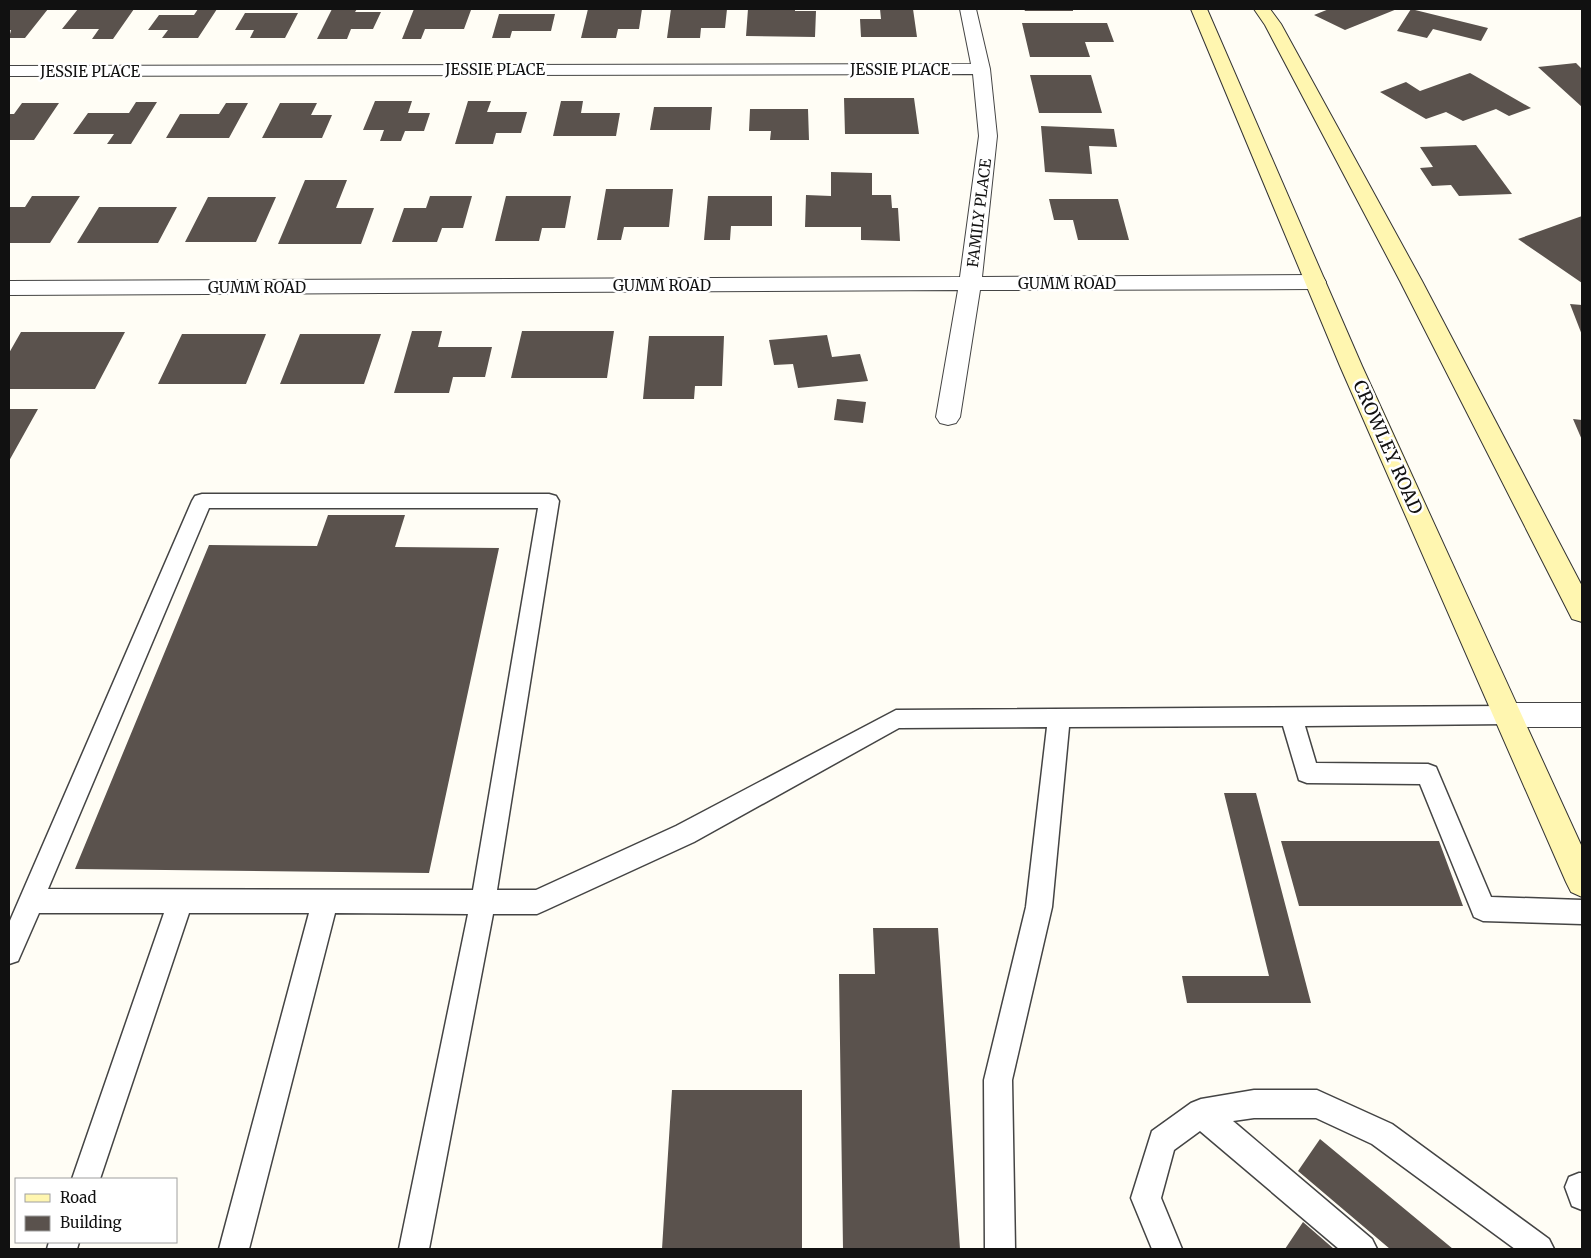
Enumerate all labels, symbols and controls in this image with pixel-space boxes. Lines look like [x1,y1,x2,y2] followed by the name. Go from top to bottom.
[444,60,545,79] street label: JESSIE PLACE
[849,60,950,79] street label: JESSIE PLACE
[39,62,140,81] street label: JESSIE PLACE
[963,157,995,268] street label: FAMILY PLACE
[1018,274,1116,293] street label: GUMM ROAD
[613,276,711,295] street label: GUMM ROAD
[208,278,306,297] street label: GUMM ROAD
[1348,376,1428,518] street label: CROWLEY ROAD
[15,1178,178,1243] legend
[60,1188,96,1207] text: Road
[60,1213,122,1232] text: Building

